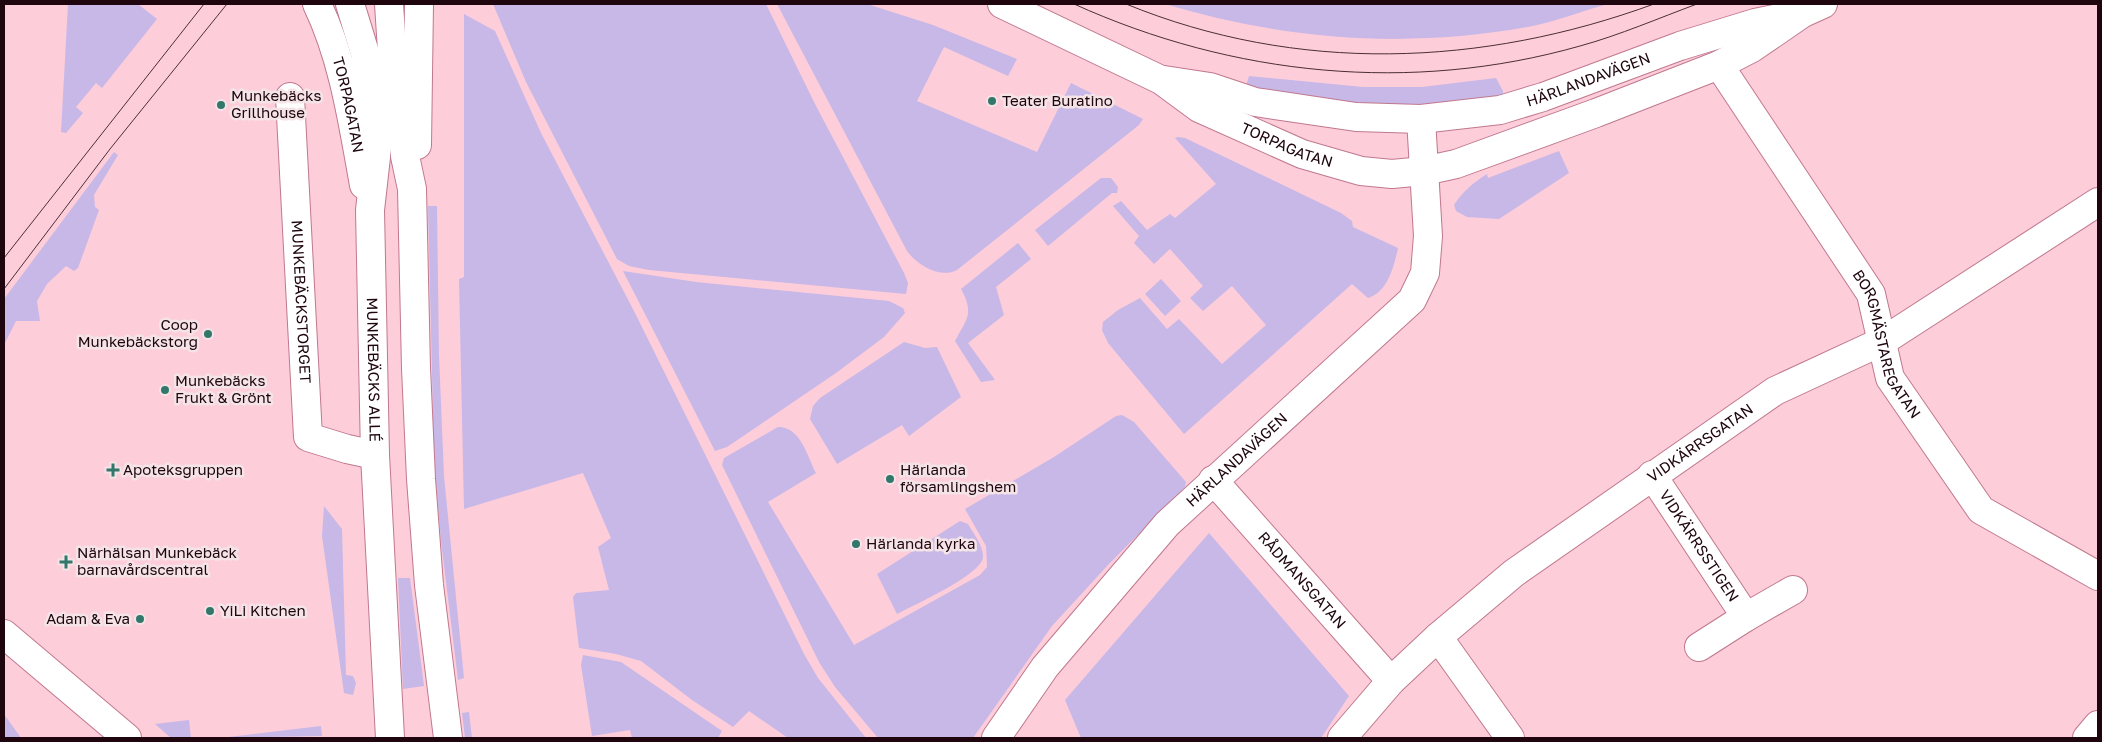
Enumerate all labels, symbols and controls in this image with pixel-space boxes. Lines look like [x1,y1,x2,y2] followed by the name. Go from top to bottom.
[1524,48,1652,110] street label: HÄRLANDAVÄGEN
[330,55,368,154] street label: TORPAGATAN
[231,86,321,121] place label: Munkebäcks Grillhouse
[1002,91,1113,109] place label: Teater Buratino
[986,95,998,107] marker: Teater Buratino
[215,99,227,111] marker: Munkebäcks Grillhouse
[1239,118,1335,170] street label: TORPAGATAN
[289,220,315,384] street label: MUNKEBÄCKSTORGET
[1849,266,1925,421] street label: BORGMÄSTAREGATAN
[364,297,385,442] street label: MUNKEBÄCKS ALLÉ
[78,315,198,350] place label: Coop Munkebäckstorg
[202,328,214,340] marker: Coop Munkebäckstorg
[175,371,272,406] place label: Munkebäcks Frukt & Grönt
[159,384,171,396] marker: Munkebäcks Frukt & Grönt
[1643,399,1756,485] street label: VIDKÄRRSGATAN
[1182,409,1291,510] street label: HÄRLANDAVÄGEN
[123,460,243,478] place label: Apoteksgruppen
[900,460,1016,495] place label: Härlanda församlingshem
[107,464,119,476] marker: Apoteksgruppen
[884,473,896,485] marker: Härlanda församlingshem
[1656,486,1743,605] street label: VIDKÄRRSSTIGEN
[1255,527,1350,632] street label: RÅDMANSGATAN
[866,534,975,552] place label: Härlanda kyrka
[850,538,862,550] marker: Härlanda kyrka
[77,543,238,578] place label: Närhälsan Munkebäck barnavårdscentral
[59,555,73,569] marker: Närhälsan Munkebäck barnavårdscentral
[220,601,306,619] place label: YiLi Kitchen
[204,605,216,617] marker: YiLi Kitchen
[46,609,130,627] place label: Adam & Eva
[134,613,146,625] marker: Adam & Eva

